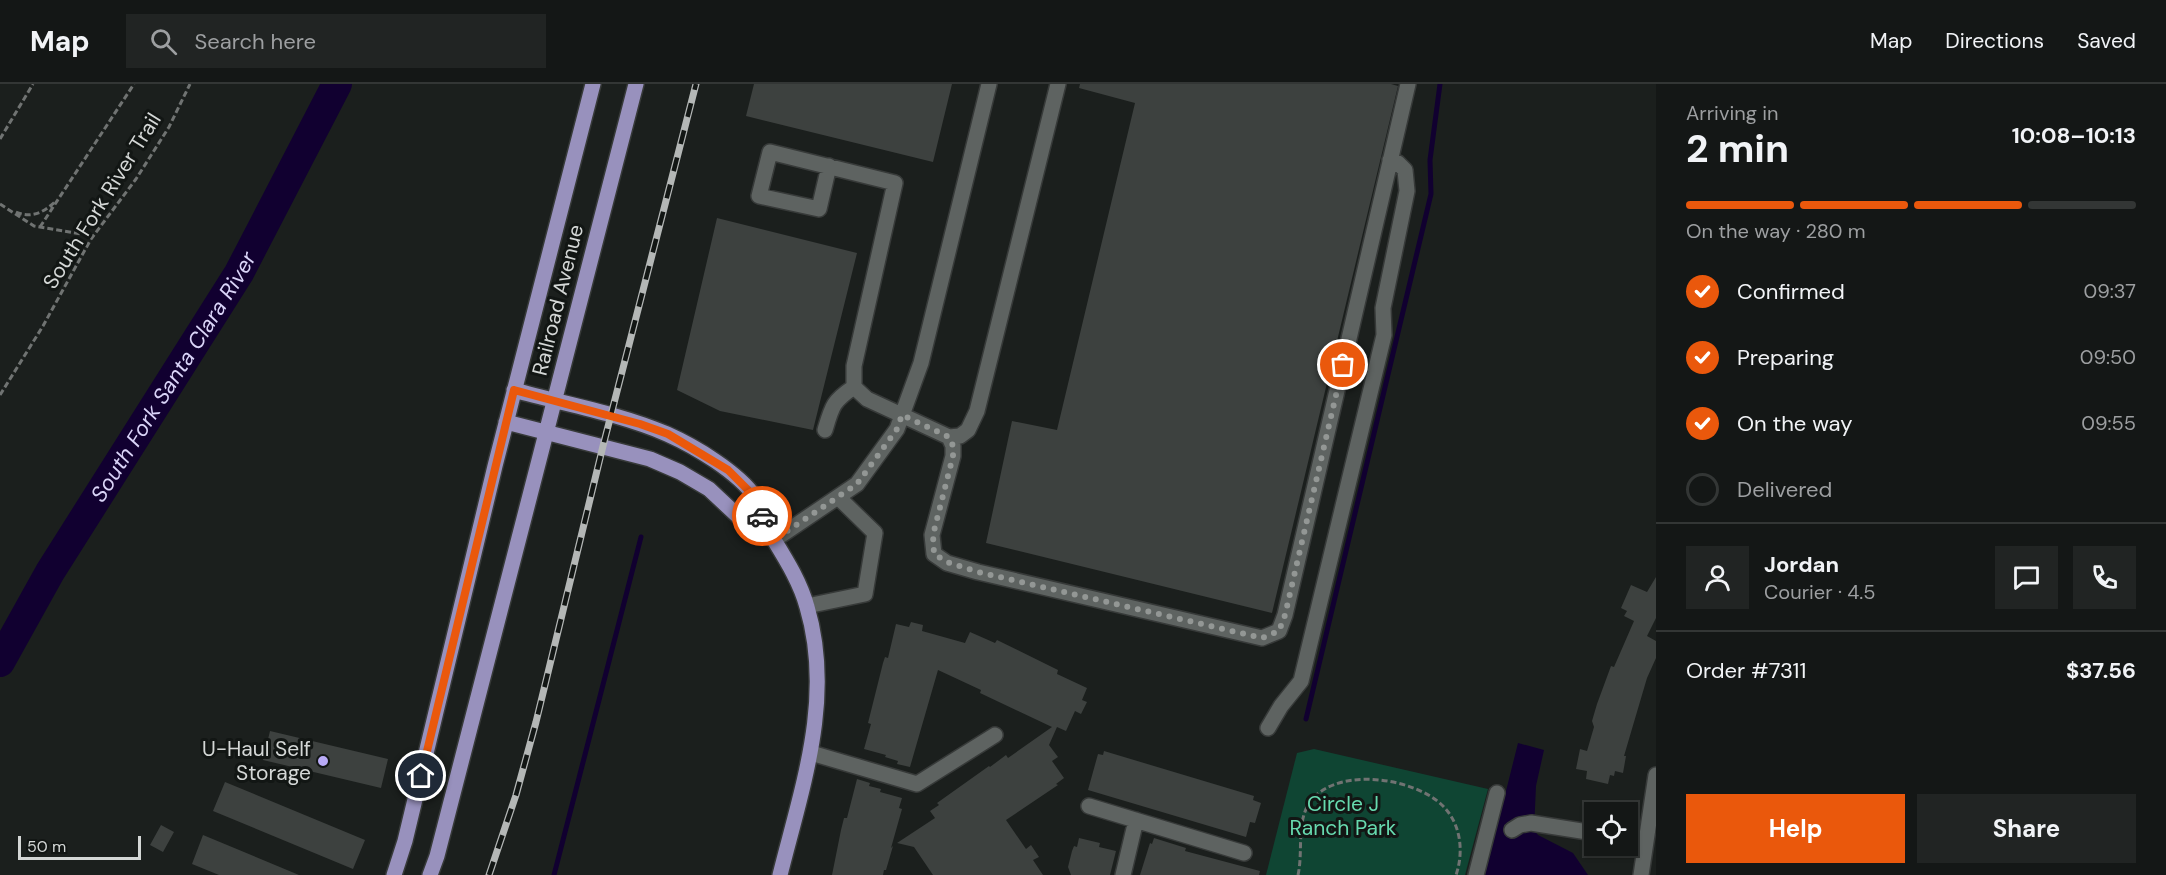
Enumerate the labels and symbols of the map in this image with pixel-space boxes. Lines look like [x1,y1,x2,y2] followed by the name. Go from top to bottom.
[36,108,168,294] street label: South Fork River Trail
[526,221,590,378] street label: Railroad Avenue
[84,246,263,507] water label: South Fork Santa Clara River
[1317,339,1368,390] pin
[732,486,792,546] courier
[202,735,311,787] place label: U-Haul Self Storage
[395,750,446,801] pin
[316,754,330,768] marker: U-Haul Self Storage
[1290,790,1397,842] park label: Circle J Ranch Park
[18,833,141,860] scale bar

